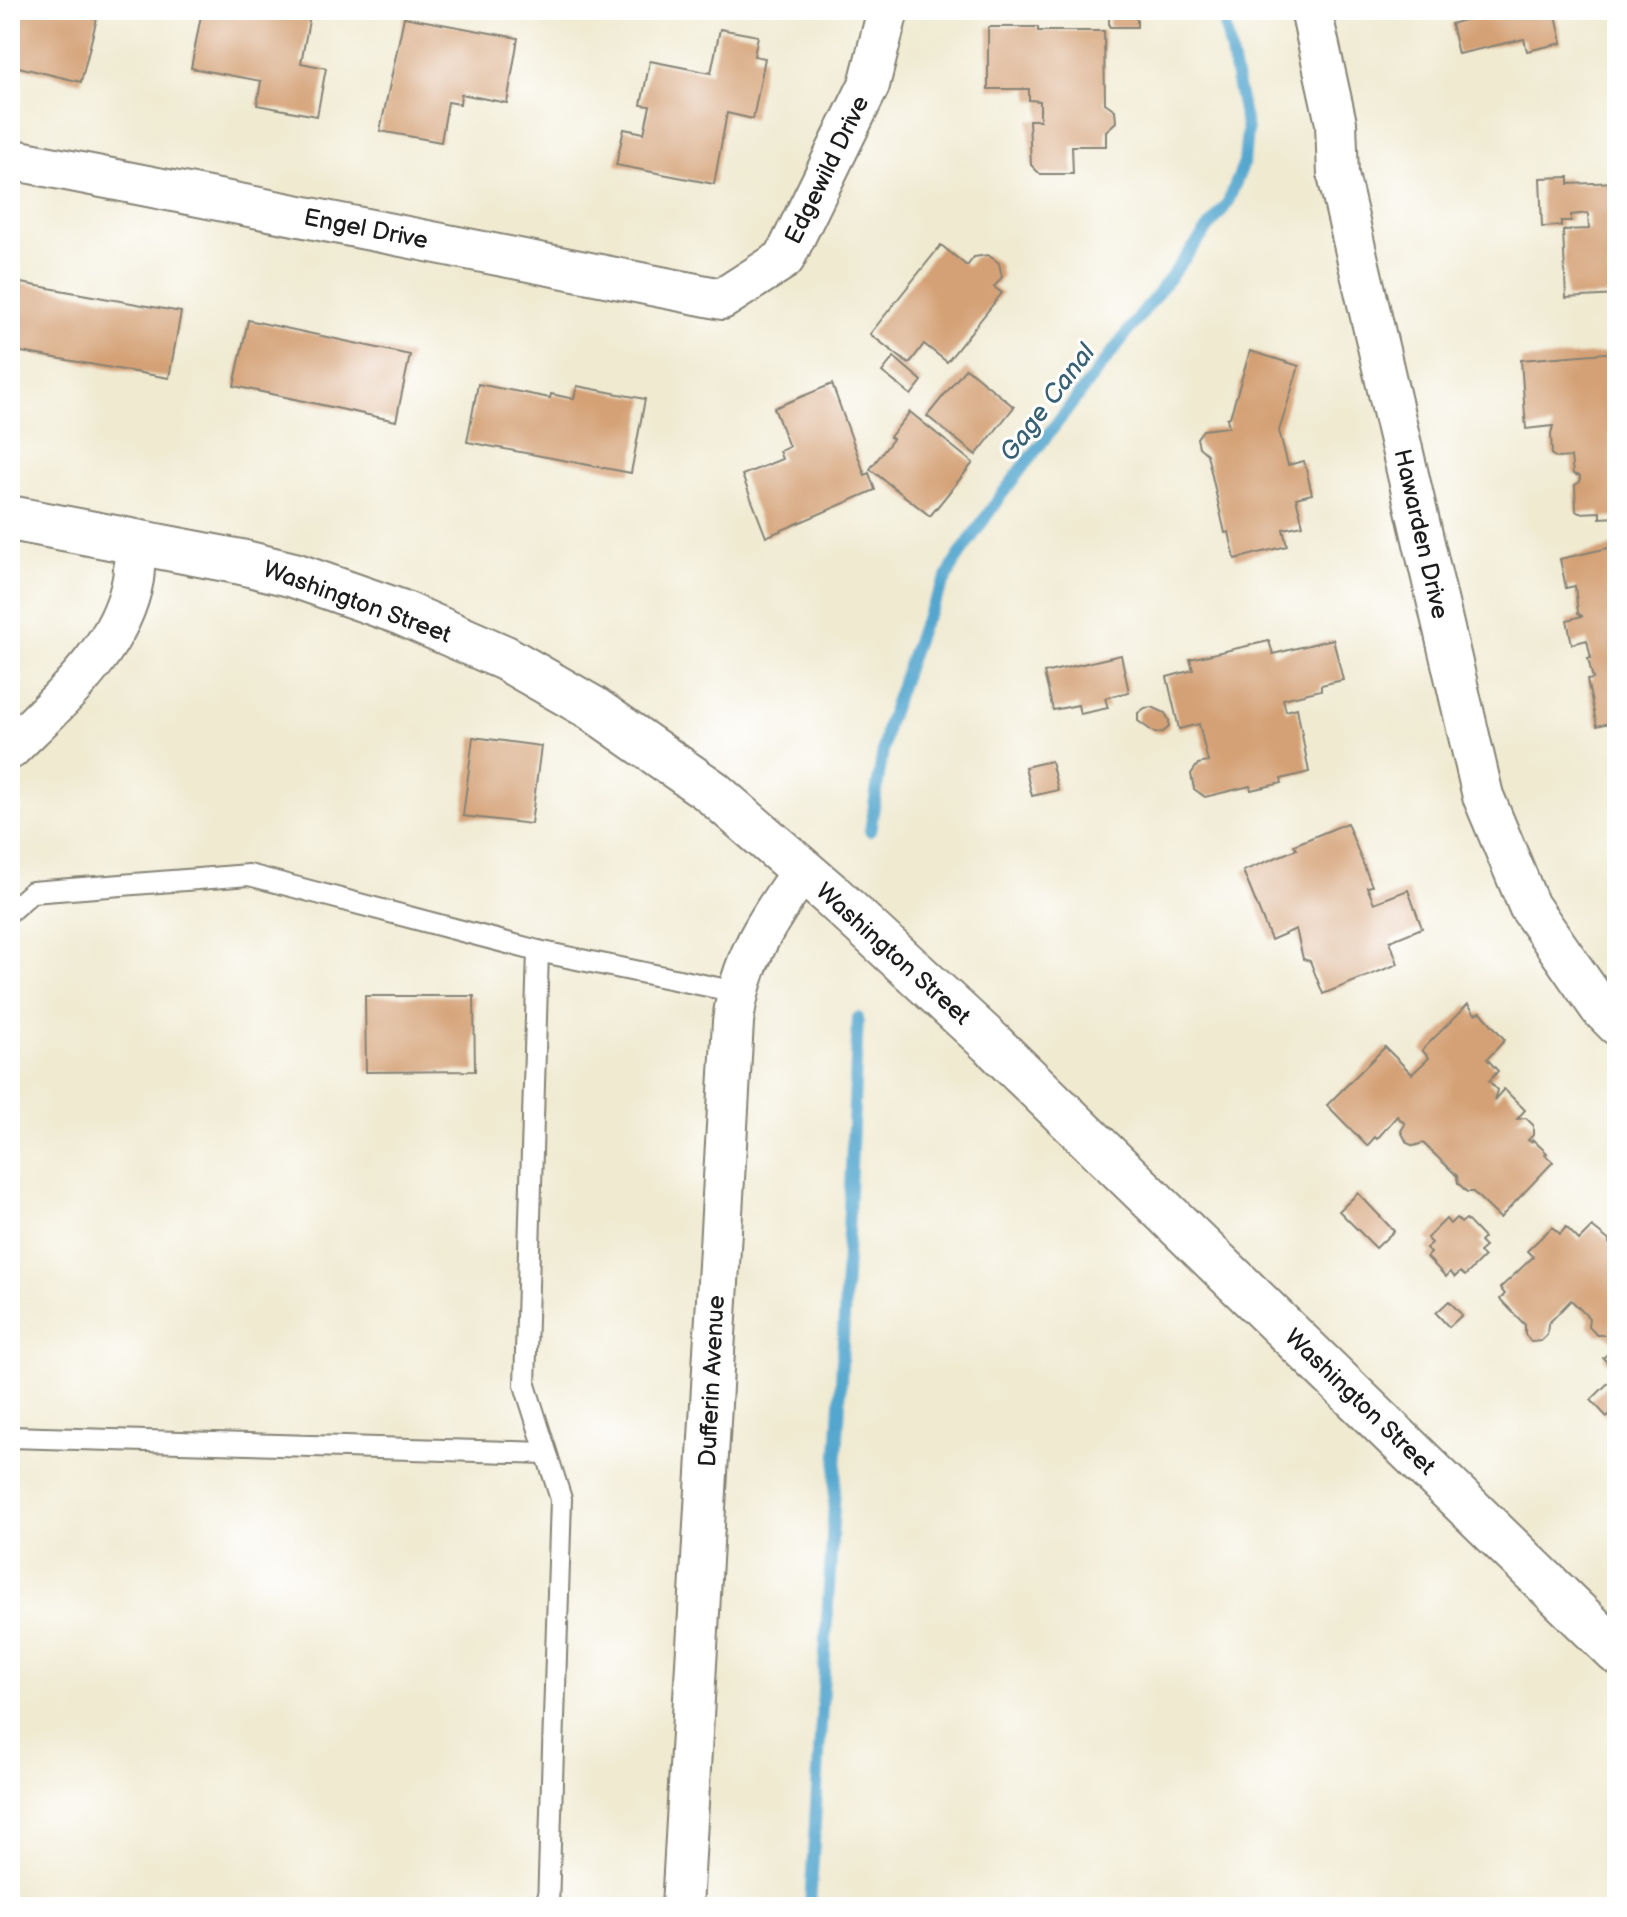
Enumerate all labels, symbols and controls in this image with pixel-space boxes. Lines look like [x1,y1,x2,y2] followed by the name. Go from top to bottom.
[779,91,875,249] street label: Edgewild Drive
[302,203,430,255] street label: Engel Drive
[994,337,1103,468] water label: Gage Canal
[1387,446,1455,622] street label: Hawarden Drive
[259,555,456,650] street label: Washington Street
[810,877,977,1031] street label: Washington Street
[693,1294,731,1468] street label: Dufferin Avenue
[1279,1323,1442,1482] street label: Washington Street

